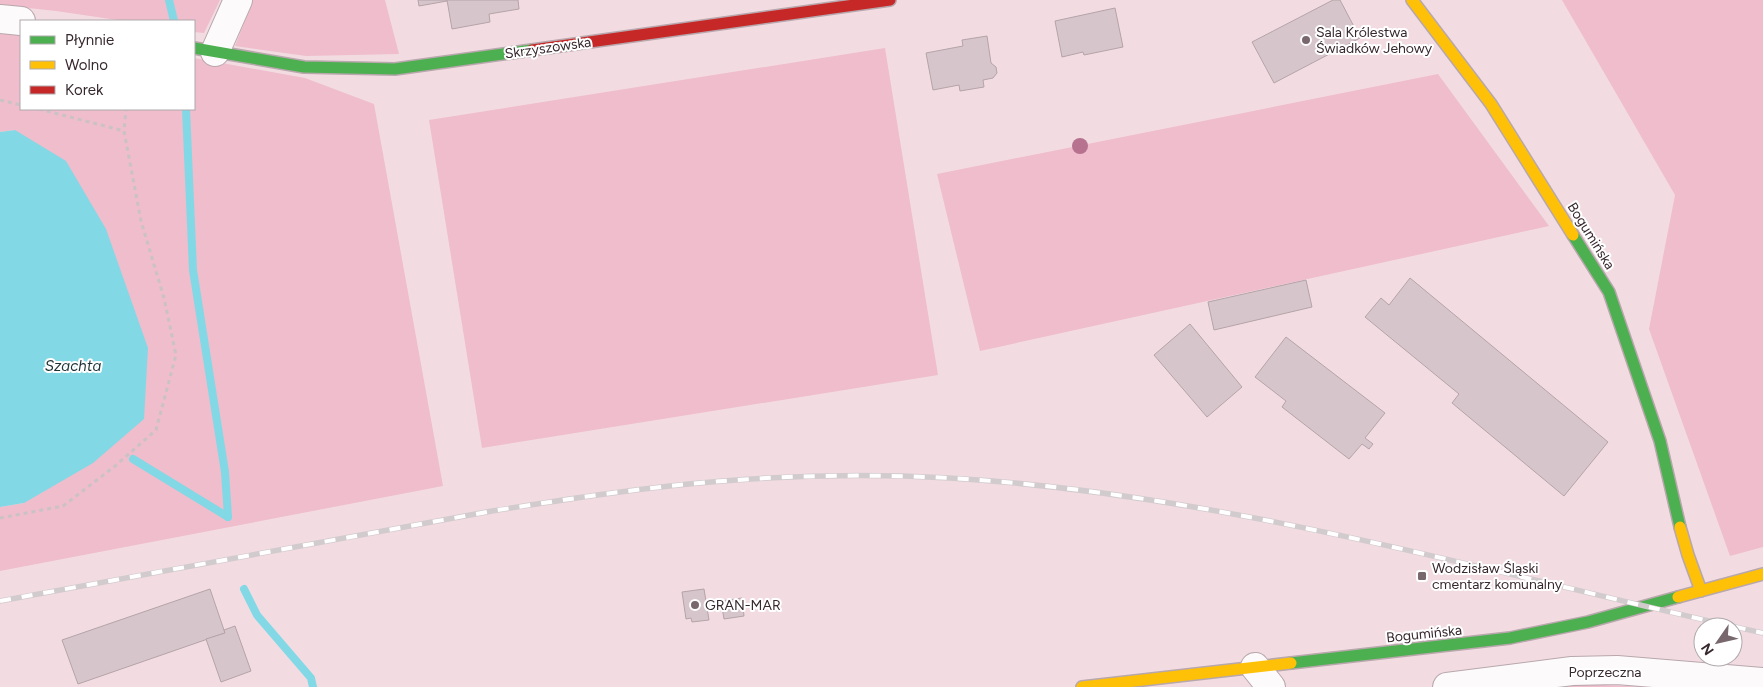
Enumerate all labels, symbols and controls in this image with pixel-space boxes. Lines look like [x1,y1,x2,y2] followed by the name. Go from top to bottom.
[20,20,195,110] legend
[1316,24,1433,57] place label: Sala Królestwa Świadków Jehowy
[65,31,114,49] text: Płynnie
[504,34,592,62] street label: Skrzyszowska
[1300,34,1312,46] marker: Sala Królestwa Świadków Jehowy
[65,56,108,74] text: Wolno
[65,81,104,99] text: Korek
[1564,199,1618,273] street label: Bogumińska
[45,357,101,375] water label: Szachta
[1432,560,1563,593] place label: Wodzisław Śląski cmentarz komunalny
[1416,570,1428,582] marker: Wodzisław Śląski cmentarz komunalny
[705,597,781,614] place label: GRAN-MAR
[689,599,701,611] marker: GRAN-MAR
[1693,617,1743,667] north arrow
[1385,622,1463,646] street label: Bogumińska
[1698,640,1718,658] text: N
[1568,664,1642,681] street label: Poprzeczna

